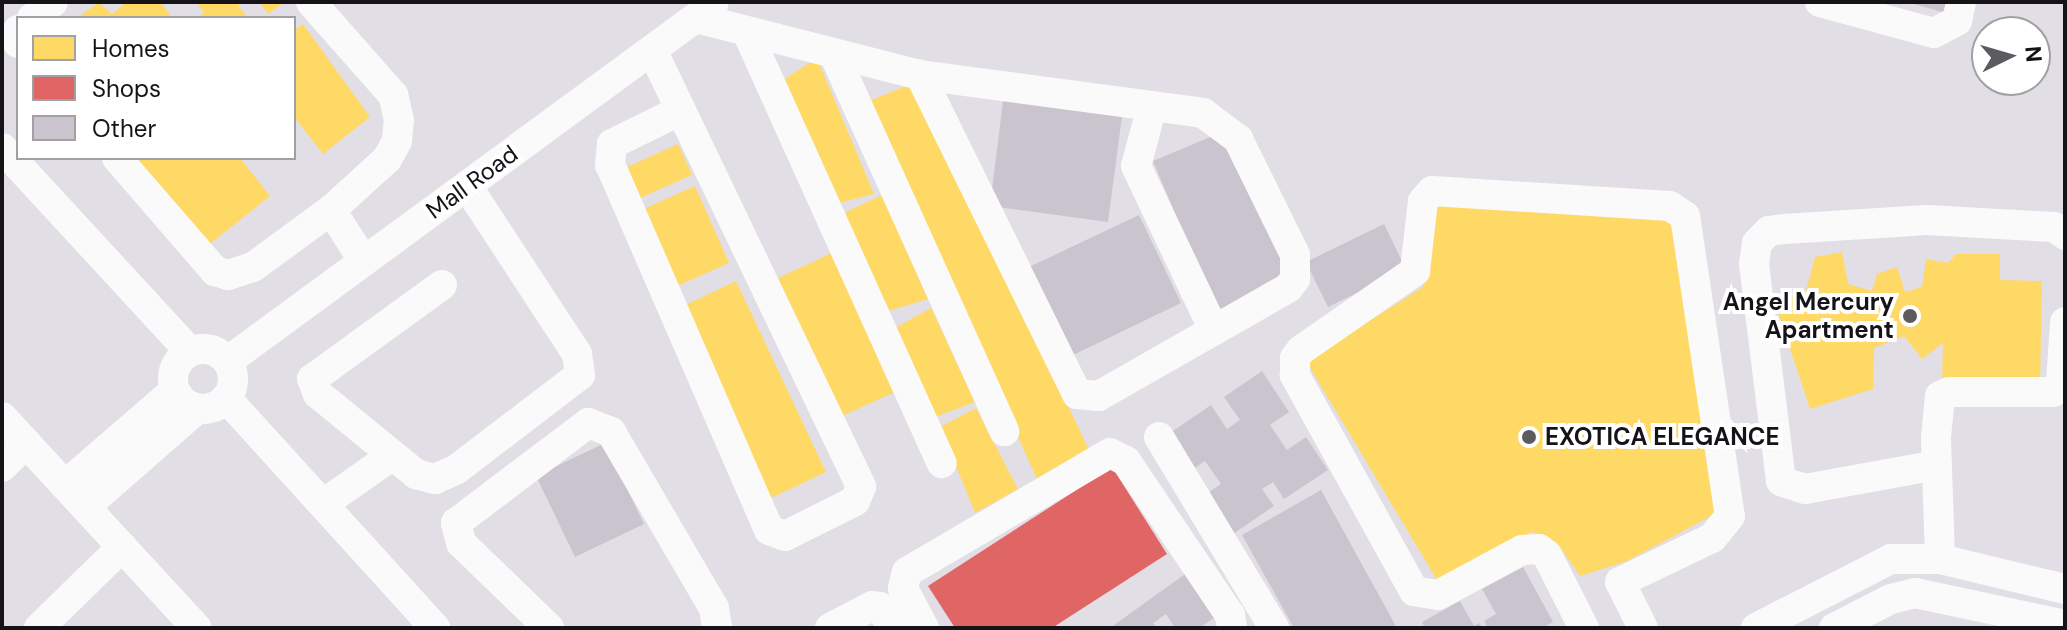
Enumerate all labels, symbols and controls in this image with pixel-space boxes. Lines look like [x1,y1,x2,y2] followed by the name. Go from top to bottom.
[16,16,296,160] legend
[1971,16,2051,96] north arrow
[92,33,170,64] text: Homes
[2018,45,2049,63] text: N
[92,73,161,104] text: Shops
[92,113,156,144] text: Other
[421,139,523,225] street label: Mall Road
[1723,288,1894,344] place label: Angel Mercury Apartment
[1901,307,1919,325] marker: Angel Mercury Apartment
[1545,423,1779,451] place label: EXOTICA ELEGANCE
[1520,428,1538,446] marker: EXOTICA ELEGANCE

